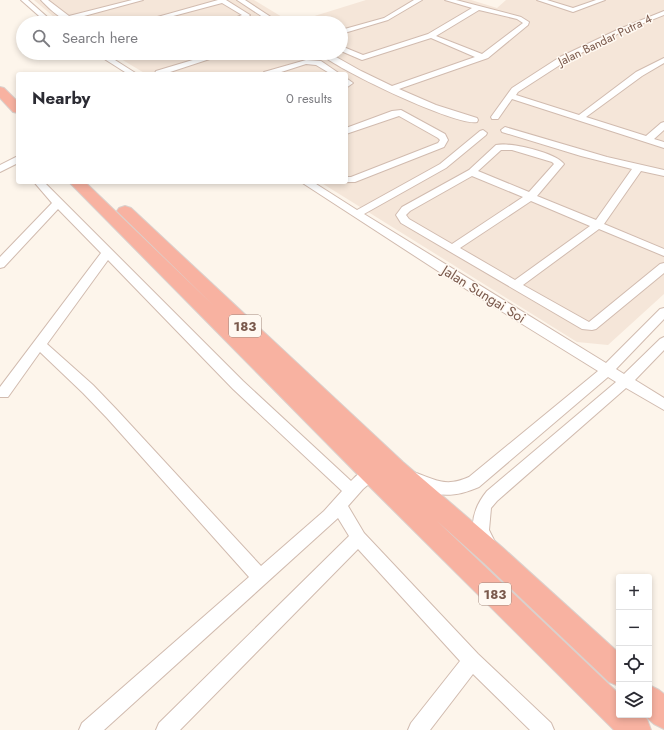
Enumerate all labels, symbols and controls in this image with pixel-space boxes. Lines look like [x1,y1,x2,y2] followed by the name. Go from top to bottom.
[553,10,655,71] street label: Jalan Bandar Putra 4
[16,16,348,60] search box
[30,27,52,49] icon: search
[62,27,138,49] text: Search here
[32,86,90,110] text: Nearby
[286,89,332,108] text: 0 results
[437,259,530,328] street label: Jalan Sungai Soi
[229,315,261,337] road number: 183
[616,574,652,718] map controls
[616,574,652,610] button: +
[479,583,511,605] road number: 183
[616,610,652,646] button: −
[616,646,652,682] button: locate
[616,682,652,718] button: layers

